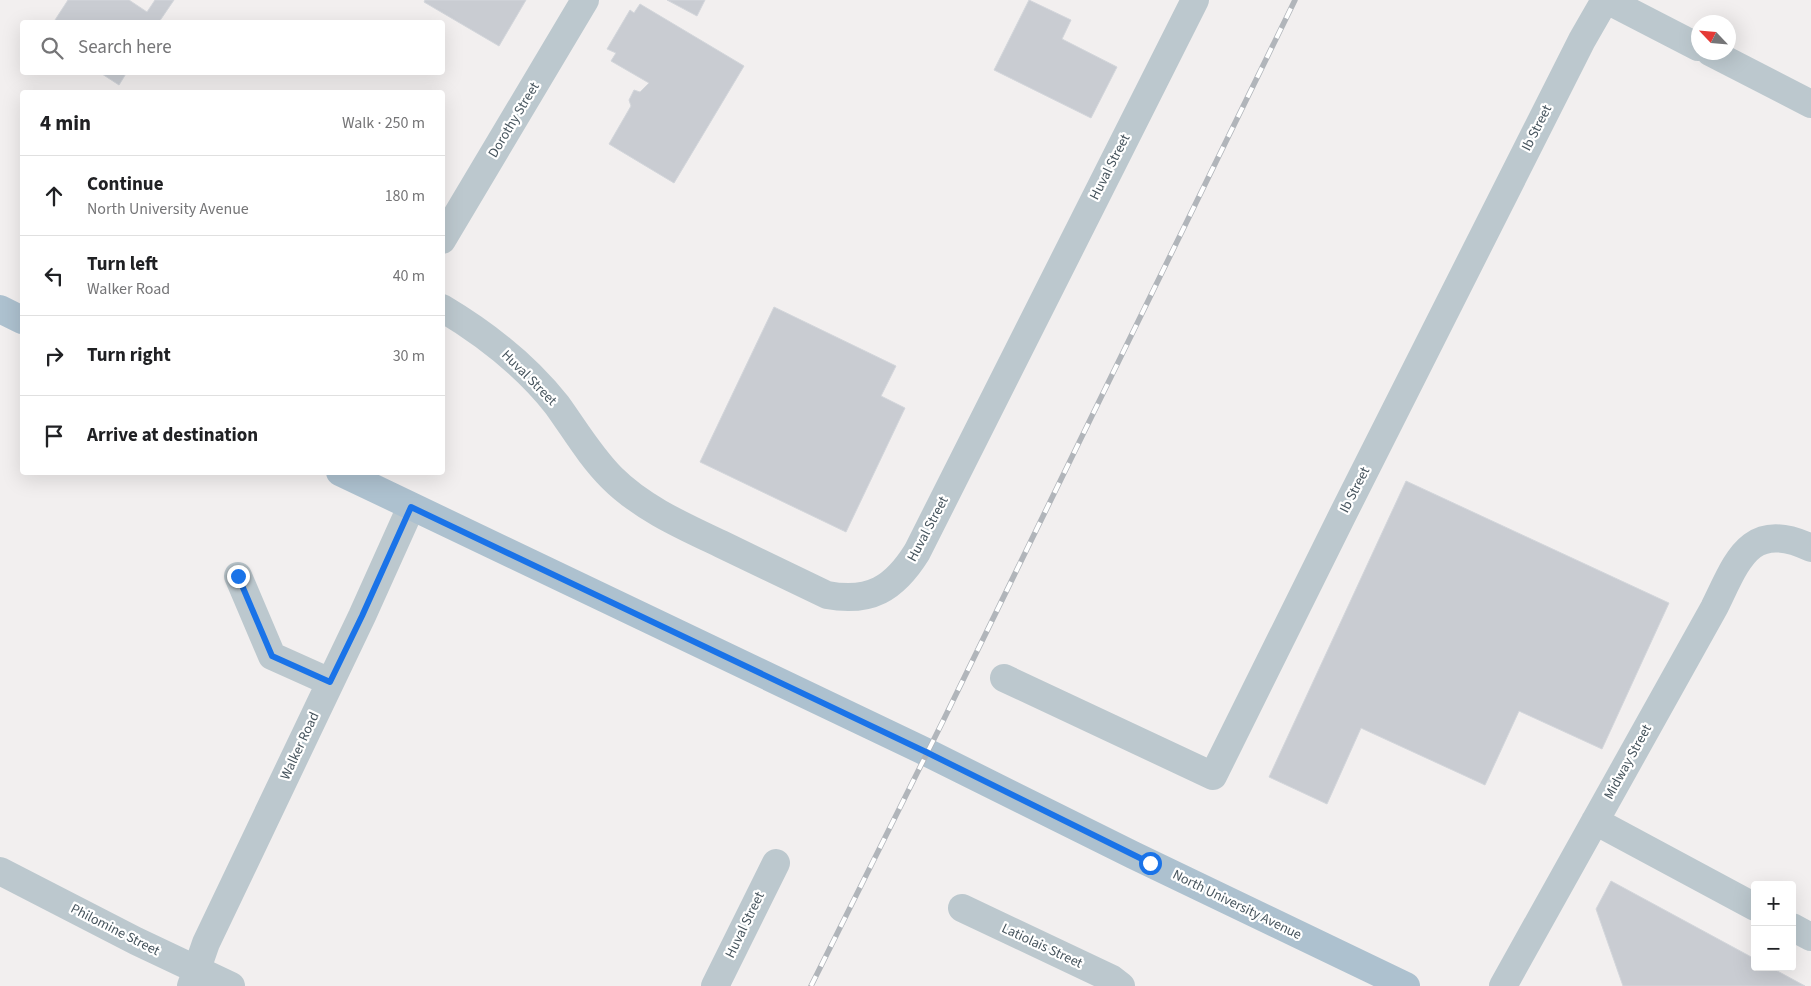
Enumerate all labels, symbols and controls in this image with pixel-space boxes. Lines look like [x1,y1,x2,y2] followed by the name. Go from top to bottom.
[1691,15,1736,60] north arrow
[20,20,445,75] search box
[38,34,66,62] icon: search
[78,34,172,61] text: Search here
[484,78,545,162] street label: Dorothy Street
[1517,101,1557,155] street label: Ib Street
[40,108,91,138] text: 4 min
[342,112,425,134] text: Walk · 250 m
[1085,130,1135,203] street label: Huval Street
[87,171,164,198] text: Continue
[40,182,68,210] icon: ahead
[385,185,425,207] text: 180 m
[87,198,249,220] text: North University Avenue
[87,251,158,278] text: Turn left
[40,262,68,290] icon: left
[393,265,425,287] text: 40 m
[87,278,170,300] text: Walker Road
[40,342,68,370] icon: right
[87,342,171,369] text: Turn right
[393,345,425,367] text: 30 m
[497,346,562,411] street label: Huval Street
[40,422,68,450] icon: arrive
[87,422,258,449] text: Arrive at destination
[1335,463,1375,517] street label: Ib Street
[902,493,954,565] street label: Huval Street
[227,565,250,588] route end
[276,709,324,783] street label: Walker Road
[1599,721,1657,803] street label: Midway Street
[1139,852,1162,875] route start
[1169,865,1305,945] street label: North University Avenue
[1751,881,1796,971] map controls
[1751,881,1796,926] button: +
[720,888,770,962] street label: Huval Street
[67,899,163,961] street label: Philomine Street
[998,919,1086,974] street label: Latiolais Street
[1751,926,1796,971] button: −

